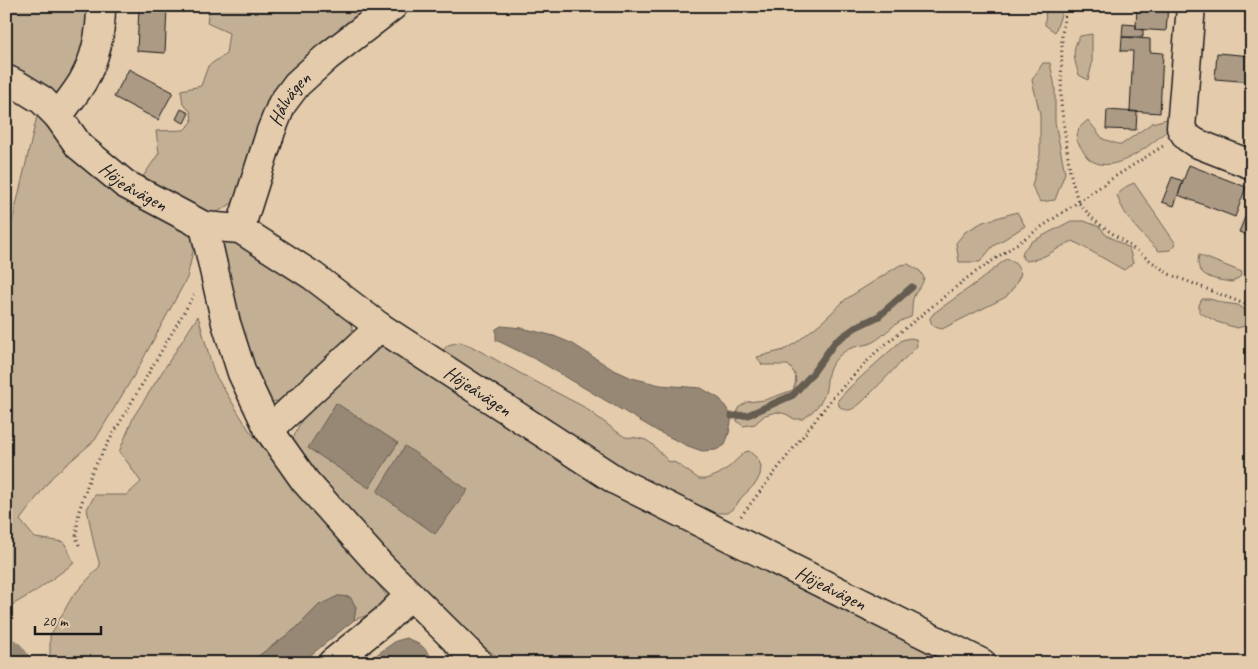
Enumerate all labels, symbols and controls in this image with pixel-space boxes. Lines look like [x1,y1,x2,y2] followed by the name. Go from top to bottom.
[262,65,316,130] street label: Hålvägen
[94,156,173,217] street label: Höjeåvägen
[439,360,517,422] street label: Höjeåvägen
[792,560,871,616] street label: Höjeåvägen
[35,604,101,636] scale bar
[42,612,69,631] text: 20 m

